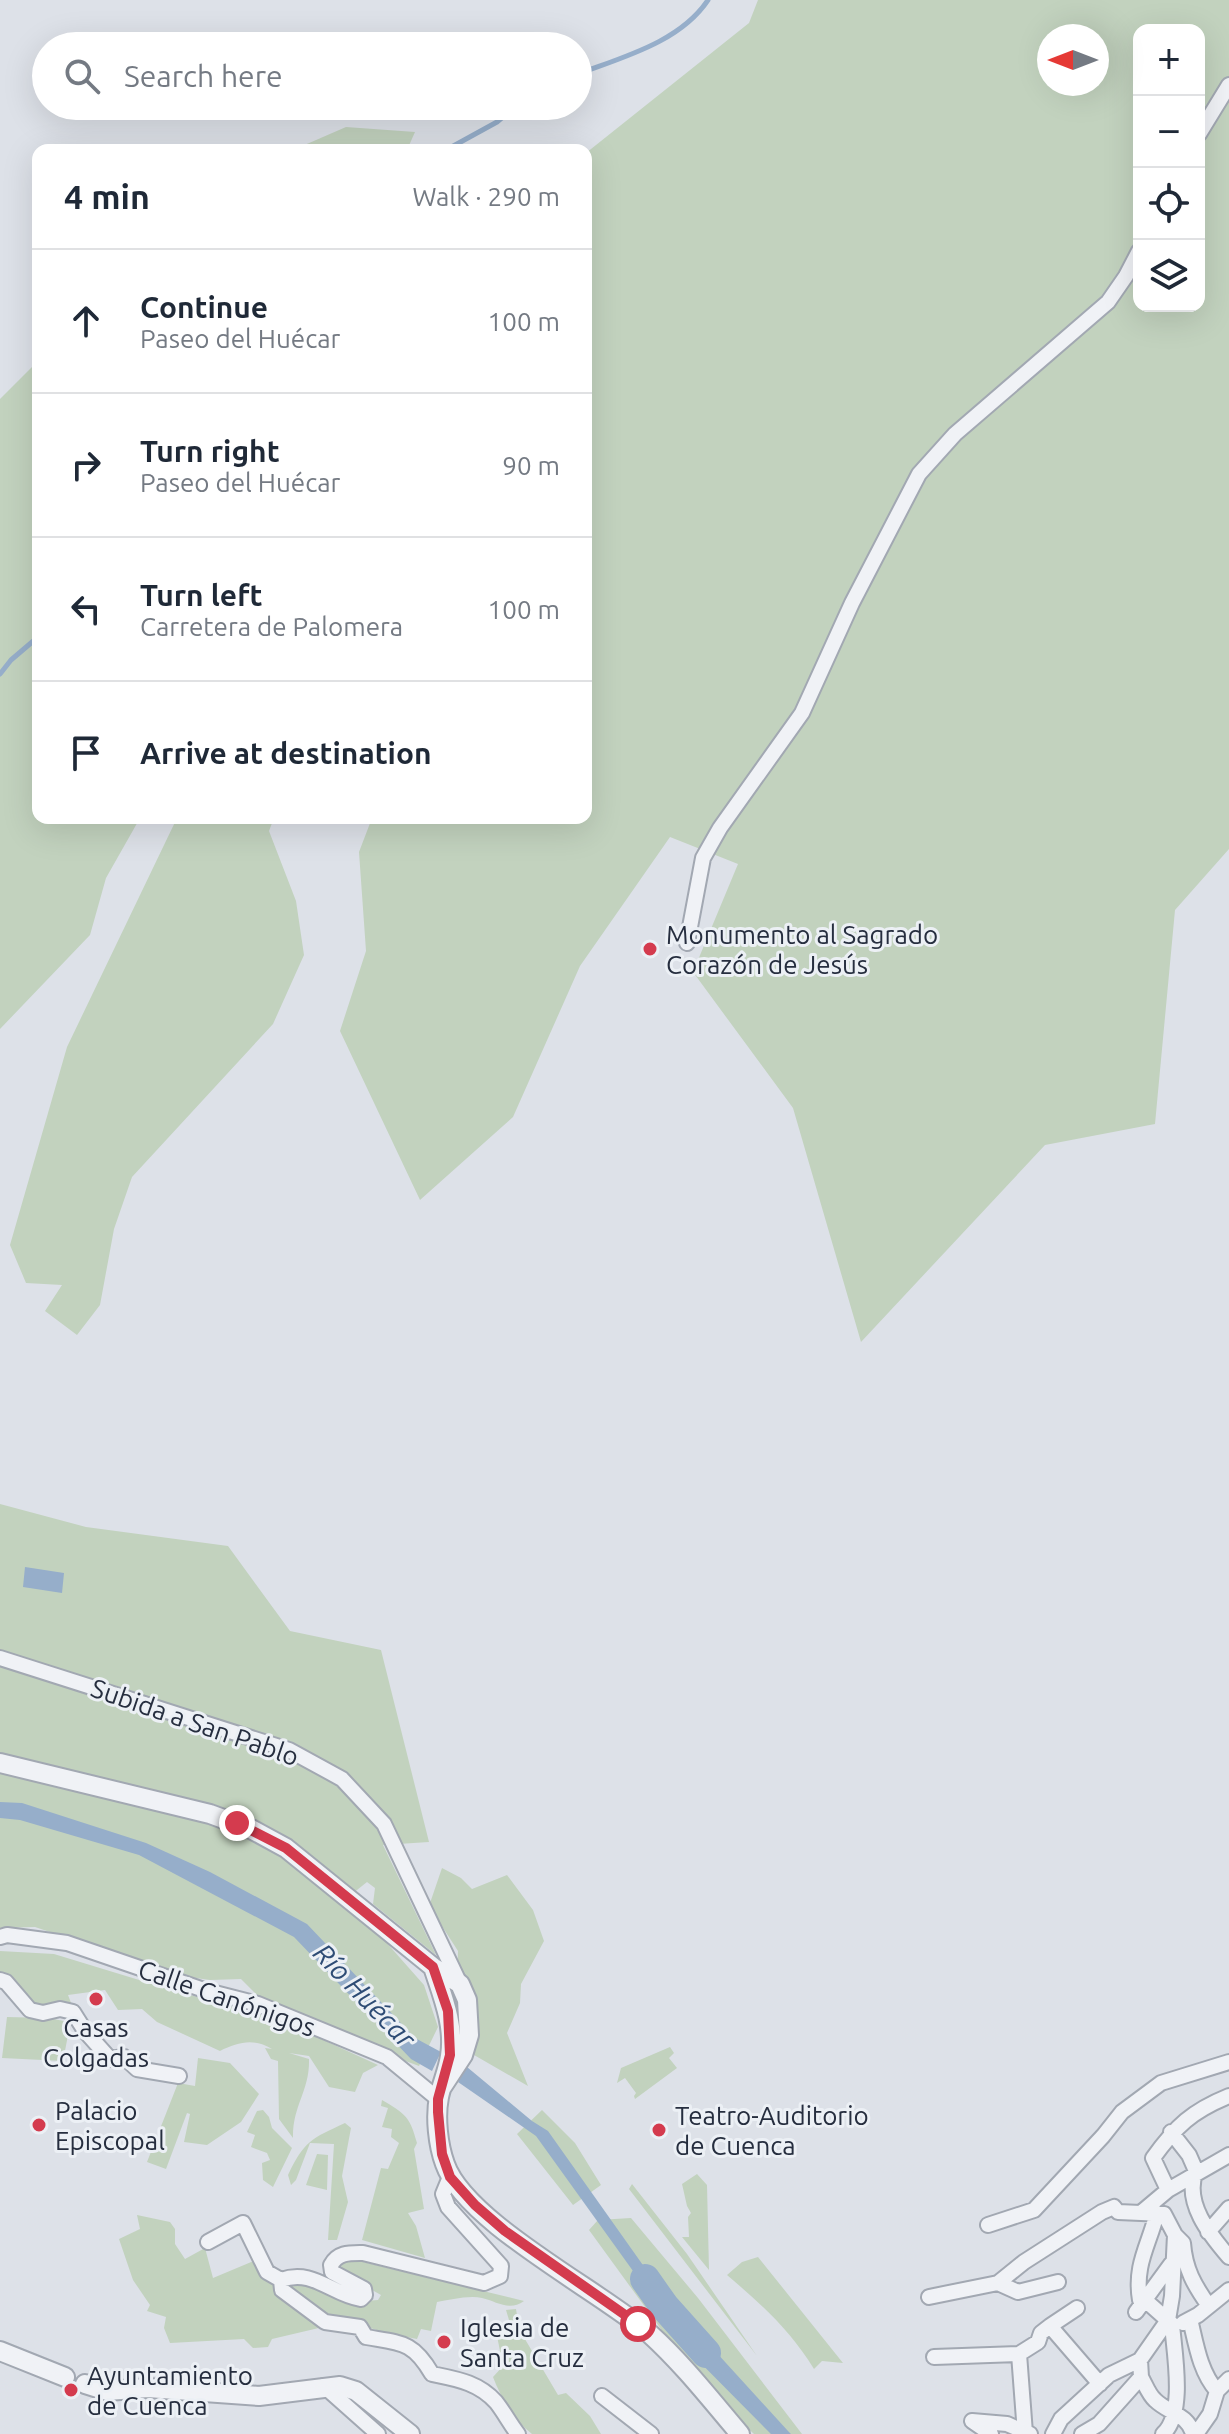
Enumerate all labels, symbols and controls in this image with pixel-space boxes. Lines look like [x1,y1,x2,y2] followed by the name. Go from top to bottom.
[1037,24,1109,96] north arrow
[1133,24,1205,312] map controls
[1133,24,1205,96] button: +
[32,32,592,120] search box
[60,54,104,98] icon: search
[124,59,283,93] text: Search here
[1133,96,1205,168] button: −
[1133,168,1205,240] button: locate
[64,177,150,215] text: 4 min
[412,182,560,211] text: Walk · 290 m
[1133,240,1205,312] button: layers
[140,290,268,324] text: Continue
[64,299,108,343] icon: ahead
[488,307,560,336] text: 100 m
[140,324,340,353] text: Paseo del Huécar
[140,434,280,468] text: Turn right
[64,443,108,487] icon: right
[502,451,560,480] text: 90 m
[140,468,340,497] text: Paseo del Huécar
[140,578,262,612] text: Turn left
[64,587,108,631] icon: left
[488,595,560,624] text: 100 m
[140,612,403,641] text: Carretera de Palomera
[64,731,108,775] icon: arrive
[140,736,432,770] text: Arrive at destination
[666,920,938,979] place label: Monumento al Sagrado Corazón de Jesús
[641,940,659,958] marker: Monumento al Sagrado Corazón de Jesús
[87,1673,303,1771] street label: Subida a San Pablo
[219,1805,255,1841] route end
[308,1937,423,2054] water label: Río Huécar
[135,1954,319,2042] street label: Calle Canónigos
[87,1990,105,2008] marker: Casas Colgadas
[43,2013,149,2072] place label: Casas Colgadas
[55,2096,165,2155] place label: Palacio Episcopal
[675,2101,869,2160] place label: Teatro-Auditorio de Cuenca
[30,2116,48,2134] marker: Palacio Episcopal
[650,2121,668,2139] marker: Teatro-Auditorio de Cuenca
[620,2306,656,2342] route start
[460,2313,584,2372] place label: Iglesia de Santa Cruz
[435,2333,453,2351] marker: Iglesia de Santa Cruz
[87,2361,253,2420] place label: Ayuntamiento de Cuenca
[62,2381,80,2399] marker: Ayuntamiento de Cuenca

